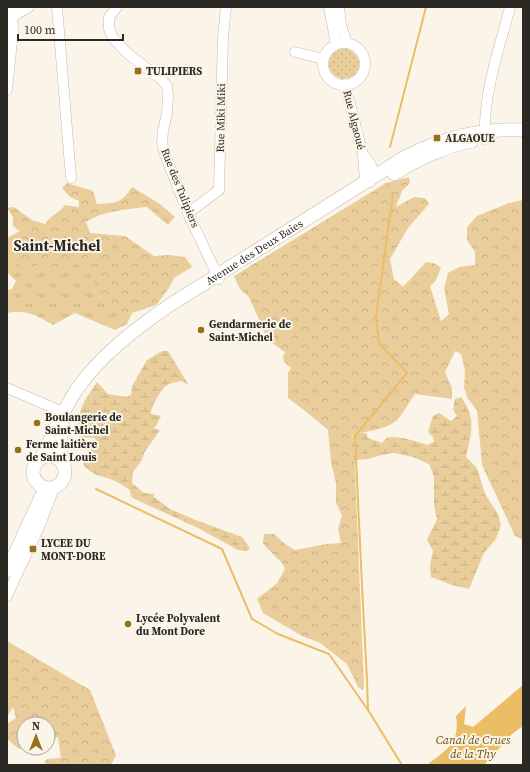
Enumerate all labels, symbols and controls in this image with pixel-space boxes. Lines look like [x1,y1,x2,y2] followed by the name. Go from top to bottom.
[18,16,123,42] scale bar
[24,22,56,38] text: 100 m
[146,64,202,79] place label: TULIPIERS
[133,66,143,76] marker: TULIPIERS
[213,83,229,153] street label: Rue Miki Miki
[339,89,369,152] street label: Rue Algaoué
[445,131,495,146] place label: ALGAOUE
[432,133,442,143] marker: ALGAOUE
[157,146,203,230] street label: Rue des Tulipiers
[203,216,306,288] street label: Avenue des Deux Baies
[13,235,101,256] district label: Saint-Michel
[209,317,291,345] place label: Gendarmerie de Saint-Michel
[196,325,206,335] marker: Gendarmerie de Saint-Michel
[45,410,122,438] place label: Boulangerie de Saint-Michel
[32,418,42,428] marker: Boulangerie de Saint-Michel
[26,437,98,465] place label: Ferme laitière de Saint Louis
[13,445,23,455] marker: Ferme laitière de Saint Louis
[41,536,106,564] place label: LYCEE DU MONT-DORE
[28,544,38,554] marker: LYCEE DU MONT-DORE
[136,611,221,639] place label: Lycée Polyvalent du Mont Dore
[123,619,133,629] marker: Lycée Polyvalent du Mont Dore
[16,716,56,756] north arrow
[32,719,40,734] text: N
[436,732,511,762] water label: Canal de Crues de la Thy

